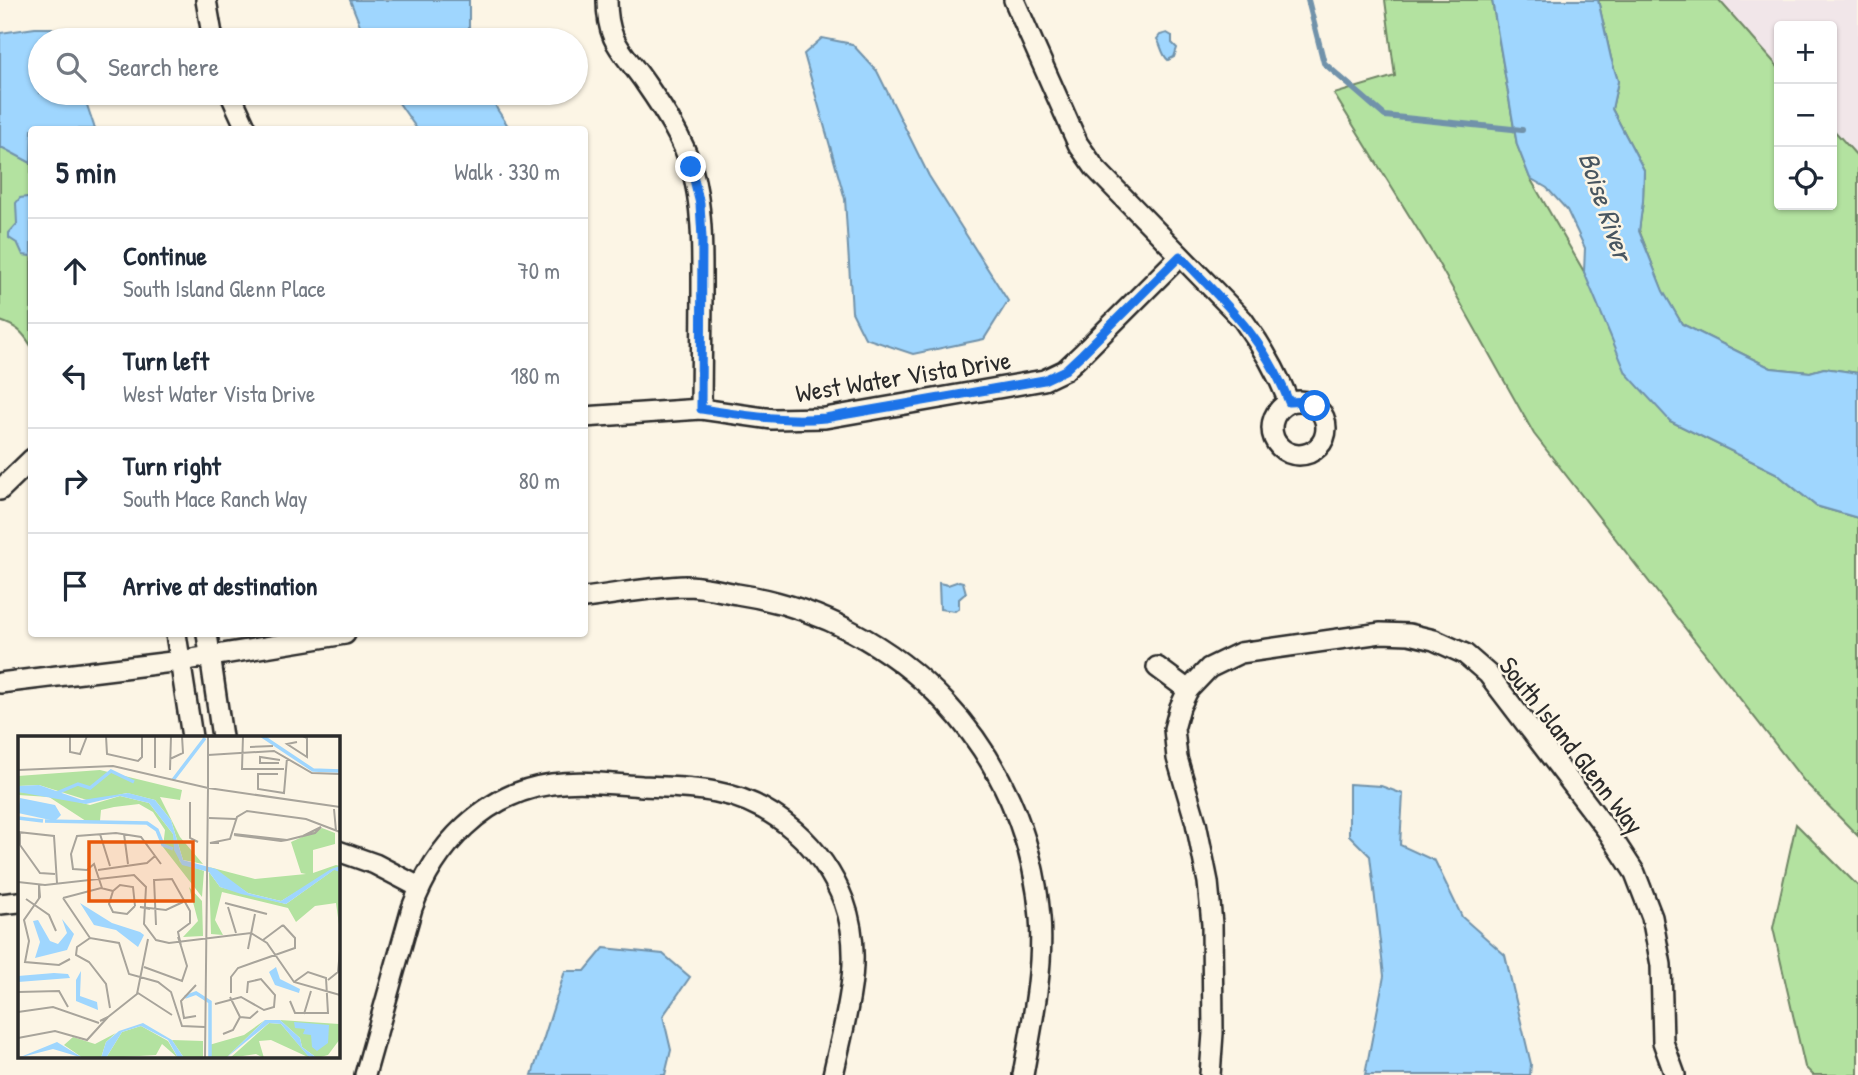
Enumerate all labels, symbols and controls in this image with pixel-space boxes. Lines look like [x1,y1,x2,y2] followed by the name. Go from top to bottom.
[1774,21,1837,210] map controls
[1774,21,1837,84] button: +
[28,28,588,105] search box
[52,48,90,86] icon: search
[108,49,219,84] text: Search here
[1774,84,1837,147] button: −
[1570,147,1643,268] water label: Boise River
[1774,147,1837,210] button: locate
[675,151,706,182] route end
[56,152,116,192] text: 5 min
[454,156,560,187] text: Walk · 330 m
[123,238,207,273] text: Continue
[56,252,94,290] icon: ahead
[517,255,560,286] text: 70 m
[123,273,326,304] text: South Island Glenn Place
[793,342,1013,410] street label: West Water Vista Drive
[123,343,209,378] text: Turn left
[56,357,94,395] icon: left
[510,360,560,391] text: 180 m
[123,378,315,409] text: West Water Vista Drive
[1299,390,1330,421] route start
[123,448,221,483] text: Turn right
[56,462,94,500] icon: right
[519,465,560,496] text: 80 m
[123,483,308,514] text: South Mace Ranch Way
[56,567,94,605] icon: arrive
[123,568,318,603] text: Arrive at destination
[1492,649,1652,841] street label: South Island Glenn Way
[18,736,340,1058] inset map

